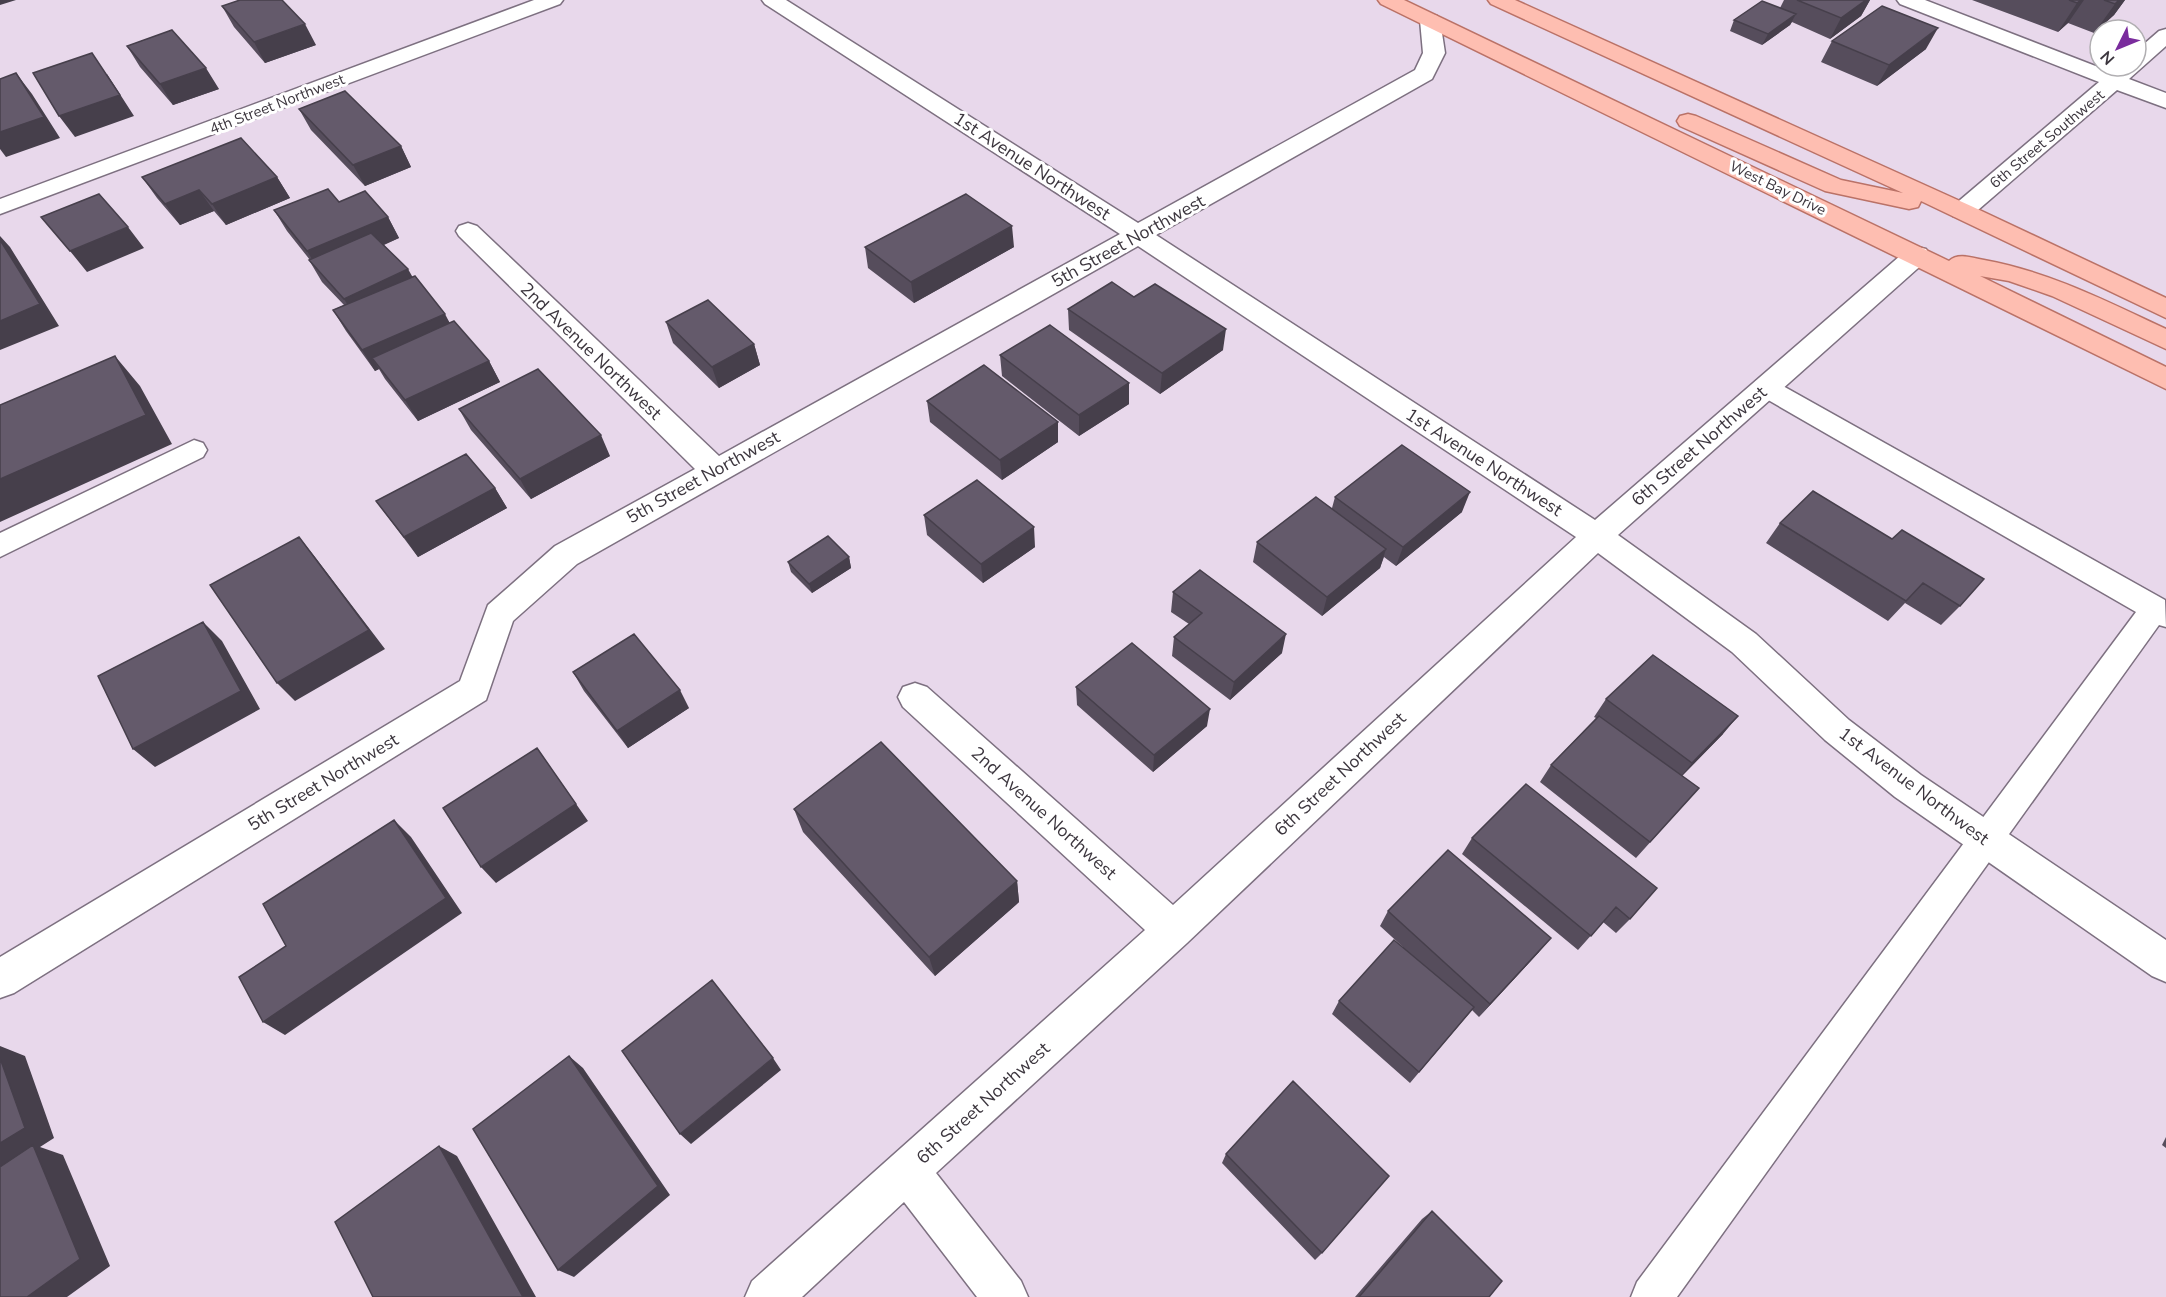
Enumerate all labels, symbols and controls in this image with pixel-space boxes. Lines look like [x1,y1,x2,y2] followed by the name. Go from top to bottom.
[2088,18,2148,78] north arrow
[2096,46,2120,69] text: N
[207,69,348,139] street label: 4th Street Northwest
[1985,85,2109,193] street label: 6th Street Southwest
[949,106,1116,226] street label: 1st Avenue Northwest
[1726,156,1830,220] street label: West Bay Drive
[1047,189,1210,293] street label: 5th Street Northwest
[515,277,668,425] street label: 2nd Avenue Northwest
[1626,380,1772,511] street label: 6th Street Northwest
[1401,402,1568,522] street label: 1st Avenue Northwest
[622,425,785,529] street label: 5th Street Northwest
[1269,706,1412,841] street label: 6th Street Northwest
[1834,722,1995,851] street label: 1st Avenue Northwest
[243,727,403,837] street label: 5th Street Northwest
[966,741,1122,885] street label: 2nd Avenue Northwest
[911,1036,1055,1169] street label: 6th Street Northwest

